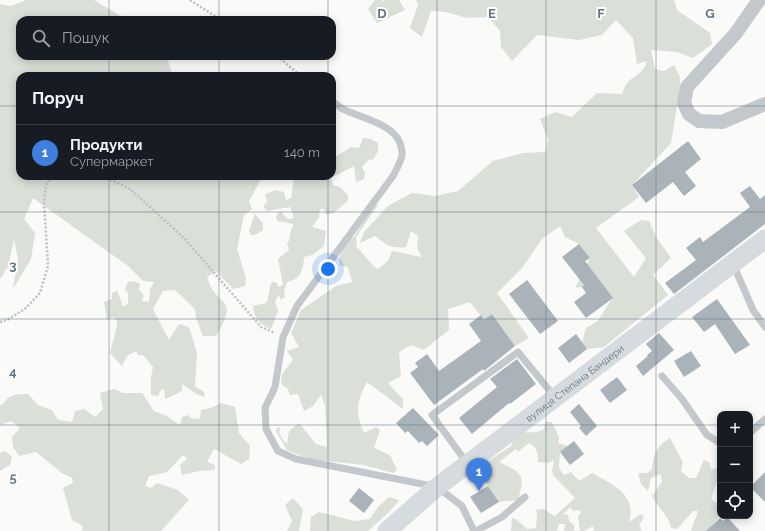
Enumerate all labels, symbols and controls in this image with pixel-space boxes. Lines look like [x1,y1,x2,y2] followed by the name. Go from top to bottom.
[377,6,387,21] text: D
[488,6,496,21] text: E
[597,6,605,21] text: F
[705,6,715,21] text: G
[16,16,336,60] search box
[30,27,52,49] icon: search
[62,29,110,47] text: Пошук
[32,88,84,108] text: Поруч
[70,136,142,154] text: Продукти
[42,145,48,160] text: 1
[284,145,320,160] text: 140 m
[70,154,153,169] text: Супермаркет
[9,258,17,273] text: 3
[318,259,338,279] your location
[523,342,626,424] street label: вулиця Степана Бандери
[9,364,17,379] text: 4
[717,411,753,519] map controls
[717,411,753,447] button: +
[717,447,753,483] button: −
[466,458,492,491] pin: 1
[9,470,17,485] text: 5
[717,483,753,519] button: locate

